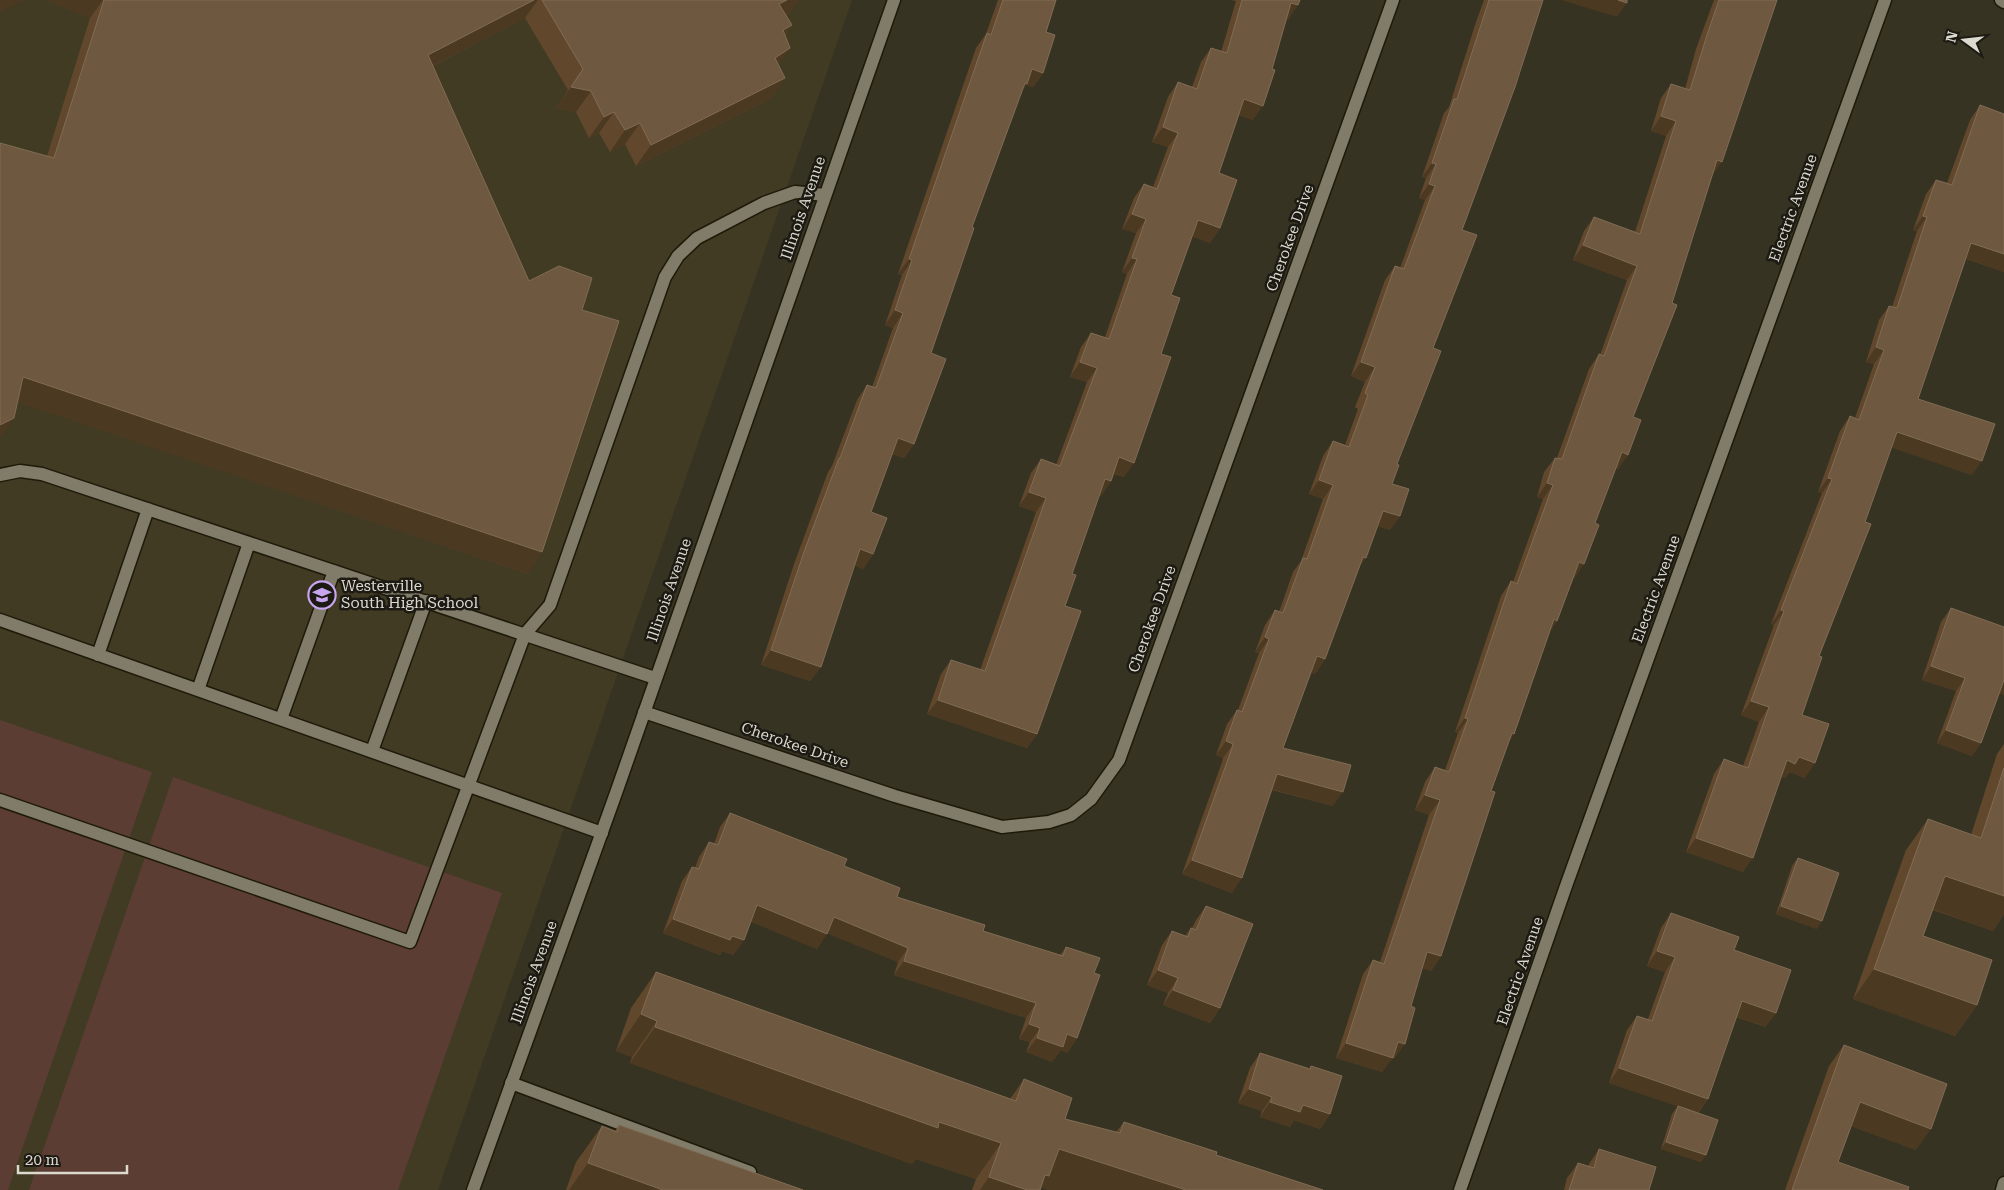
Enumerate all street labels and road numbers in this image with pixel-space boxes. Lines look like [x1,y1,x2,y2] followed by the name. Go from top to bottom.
[1765,152,1821,264] street label: Electric Avenue
[777,154,829,262] street label: Illinois Avenue
[1262,182,1318,294] street label: Cherokee Drive
[1628,533,1684,645] street label: Electric Avenue
[643,536,695,644] street label: Illinois Avenue
[1124,563,1180,675] street label: Cherokee Drive
[739,718,851,772] street label: Cherokee Drive
[1493,914,1547,1028] street label: Electric Avenue
[507,918,561,1026] street label: Illinois Avenue

